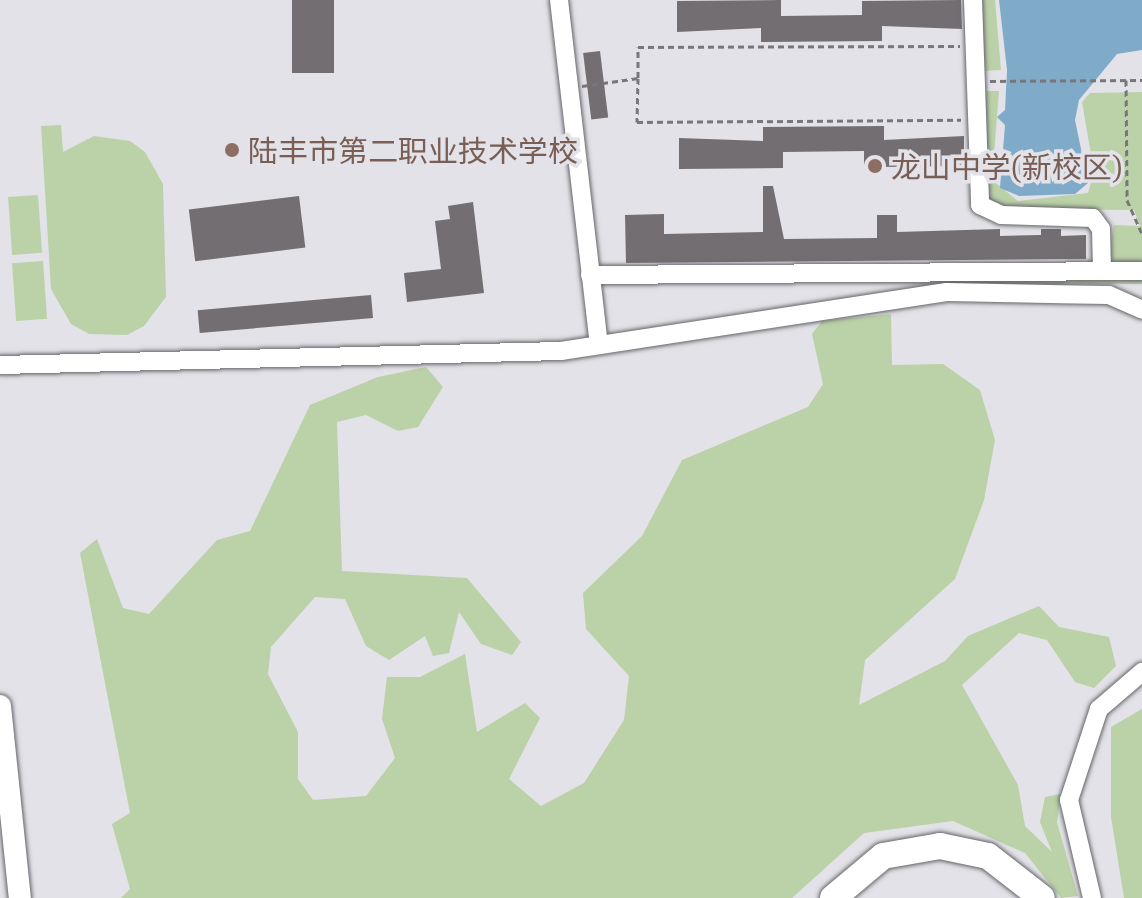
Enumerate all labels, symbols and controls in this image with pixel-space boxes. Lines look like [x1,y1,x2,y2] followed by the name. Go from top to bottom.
[248,132,578,168] place label: 陆丰市第二职业技术学校
[223,141,241,159] marker: 陆丰市第二职业技术学校
[891,148,1123,184] place label: 龙山中学(新校区)
[866,157,884,175] marker: 龙山中学(新校区)

